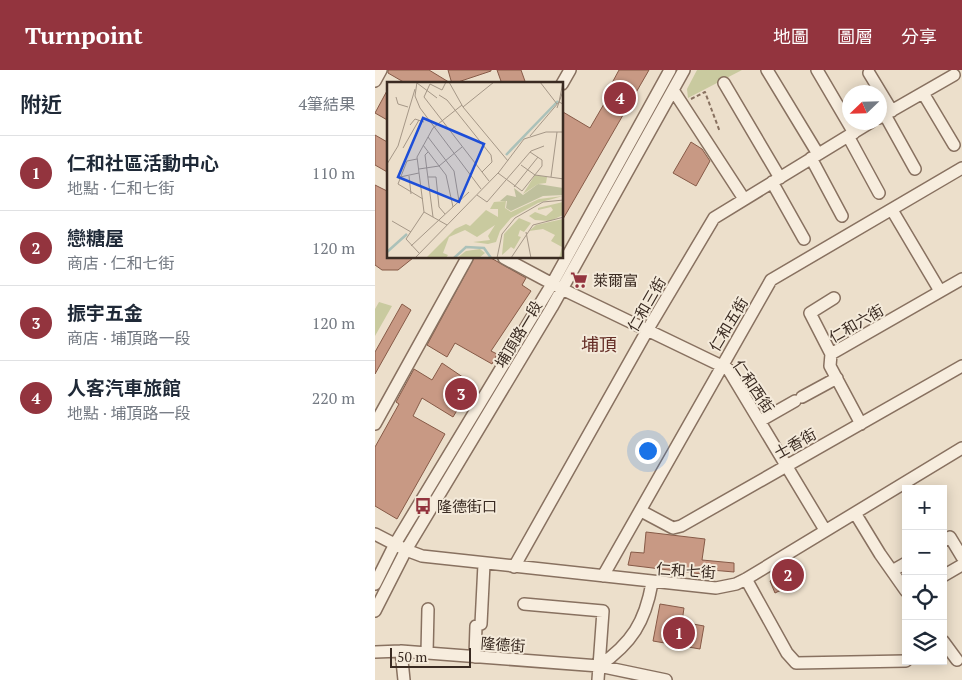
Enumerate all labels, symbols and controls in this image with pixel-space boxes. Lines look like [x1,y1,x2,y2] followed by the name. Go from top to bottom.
[25,19,143,51] text: Turnpoint
[773,24,809,48] text: 地圖
[837,24,873,48] text: 圖層
[901,24,937,48] text: 分享
[604,79,636,117] pin: 4
[387,82,564,259] inset map
[842,85,887,130] north arrow
[20,90,62,118] text: 附近
[298,93,355,115] text: 4筆結果
[67,150,219,175] text: 仁和社區活動中心
[31,162,41,184] text: 1
[312,162,355,184] text: 110 m
[67,177,175,199] text: 地點 · 仁和七街
[67,225,124,250] text: 戀糖屋
[31,237,41,259] text: 2
[312,237,355,259] text: 120 m
[67,252,175,274] text: 商店 · 仁和七街
[569,270,589,290] supermarket icon: 萊爾富
[593,270,638,290] place label: 萊爾富
[622,273,670,335] street label: 仁和三街
[704,293,752,355] street label: 仁和五街
[490,297,546,371] street label: 埔頂路一段
[825,299,887,347] street label: 仁和六街
[67,300,143,325] text: 振宇五金
[31,312,41,334] text: 3
[312,312,355,334] text: 120 m
[67,327,191,349] text: 商店 · 埔頂路一段
[581,332,617,356] district label: 埔頂
[729,356,779,416] street label: 仁和西街
[67,375,181,400] text: 人客汽車旅館
[445,375,477,413] pin: 3
[31,387,41,409] text: 4
[312,387,355,409] text: 220 m
[67,402,191,424] text: 地點 · 埔頂路一段
[770,423,820,463] street label: 士香街
[635,438,661,464] your location
[902,485,947,665] map controls
[902,485,947,530] button: +
[413,496,433,516] bus stop icon: 隆德街口
[437,496,497,516] place label: 隆德街口
[902,530,947,575] button: −
[772,556,804,594] pin: 2
[655,558,717,582] street label: 仁和七街
[902,575,947,620] button: locate
[663,614,695,652] pin: 1
[902,620,947,665] button: layers
[480,632,526,656] street label: 隆德街
[390,645,471,668] scale bar
[397,647,427,666] text: 50 m

